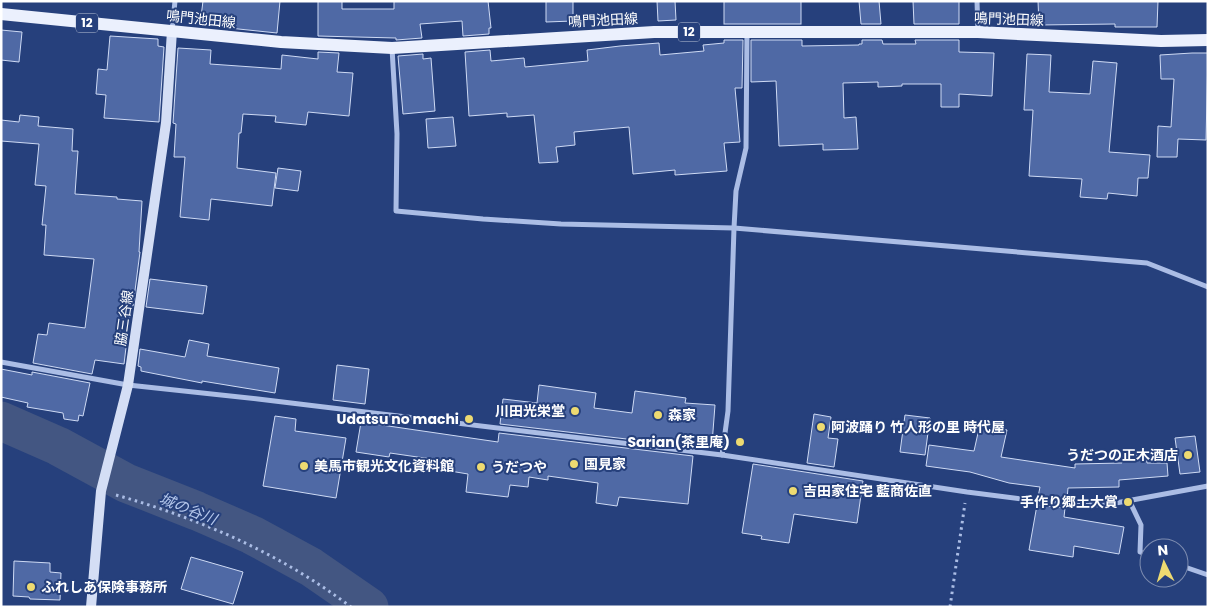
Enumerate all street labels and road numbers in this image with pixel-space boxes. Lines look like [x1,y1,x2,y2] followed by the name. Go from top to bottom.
[165,5,237,33] street label: 鳴門池田線
[568,8,638,32] street label: 鳴門池田線
[974,8,1044,30] street label: 鳴門池田線
[76,13,98,32] road number: 12
[678,22,700,42] road number: 12
[110,289,138,347] street label: 脇三谷線

